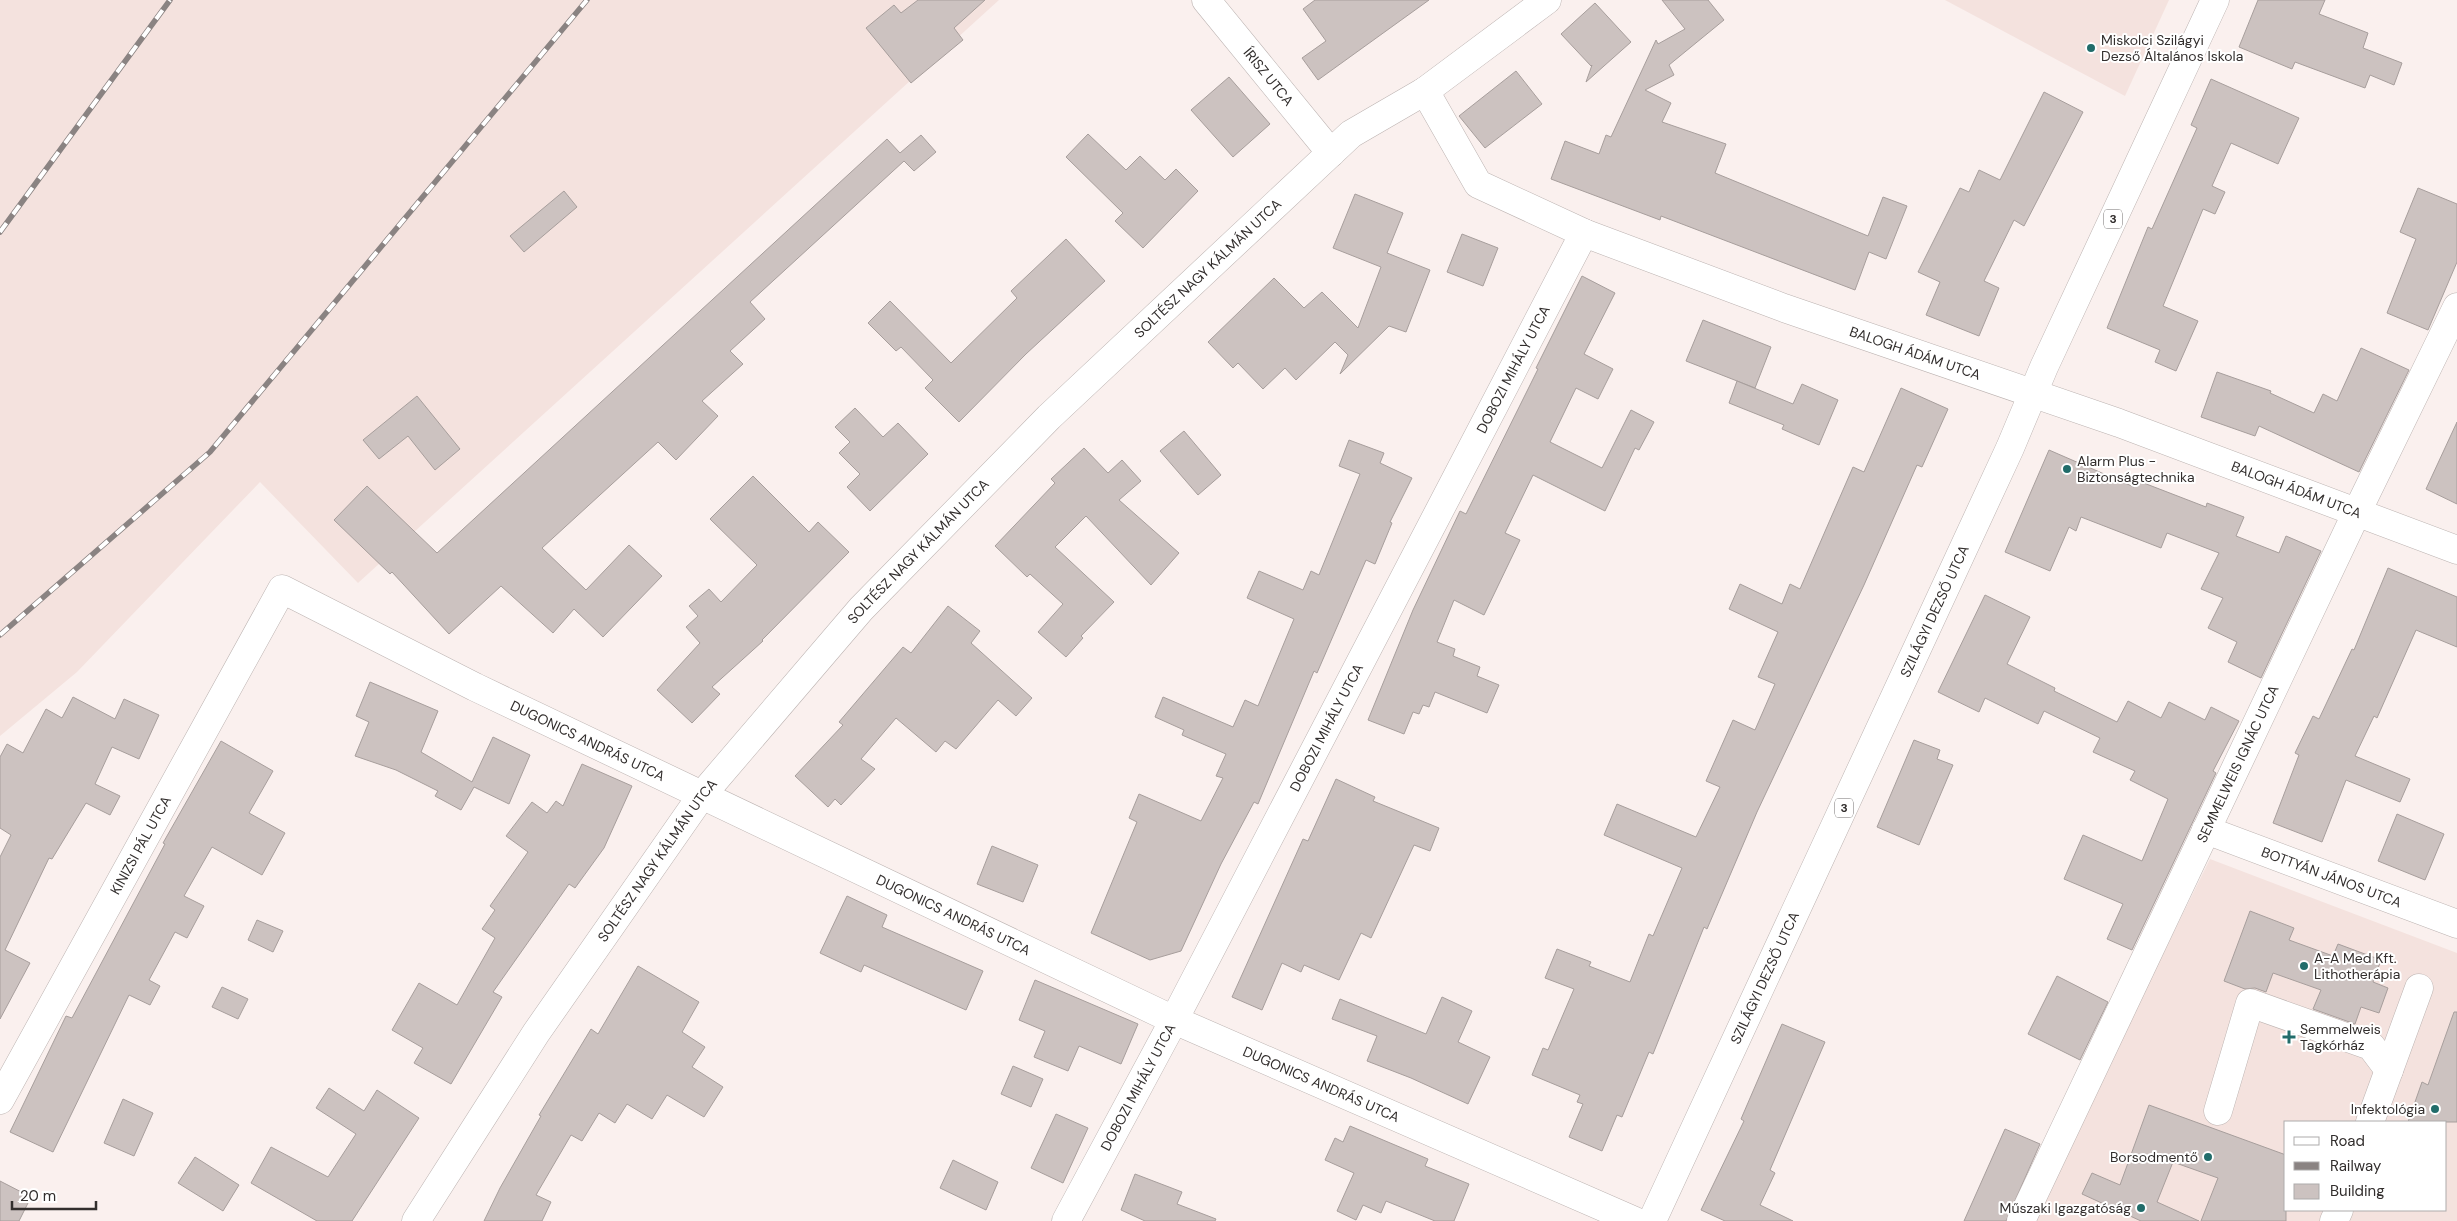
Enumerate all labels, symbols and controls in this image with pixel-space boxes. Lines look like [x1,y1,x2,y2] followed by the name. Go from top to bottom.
[2101,31,2243,65] place label: Miskolci Szilágyi Dezső Általános Iskola
[2085,42,2097,54] marker: Miskolci Szilágyi Dezső Általános Iskola
[1240,44,1298,109] street label: ÍRISZ UTCA
[1130,195,1285,342] street label: SOLTÉSZ NAGY KÁLMÁN UTCA
[2104,210,2122,228] road number: 3
[1472,302,1554,436] street label: DOBOZI MIHÁLY UTCA
[1847,322,1983,384] street label: BALOGH ÁDÁM UTCA
[2077,452,2195,486] place label: Alarm Plus - Biztonságtechnika
[2229,457,2364,522] street label: BALOGH ÁDÁM UTCA
[2061,463,2073,475] marker: Alarm Plus - Biztonságtechnika
[843,475,993,627] street label: SOLTÉSZ NAGY KÁLMÁN UTCA
[1896,542,1973,680] street label: SZILÁGYI DEZSŐ UTCA
[1286,660,1367,795] street label: DOBOZI MIHÁLY UTCA
[2193,682,2283,845] street label: SEMMELWEIS IGNÁC UTCA
[508,696,668,785] street label: DUGONICS ANDRÁS UTCA
[593,775,721,945] street label: SOLTÉSZ NAGY KÁLMÁN UTCA
[106,793,175,898] street label: KINIZSI PÁL UTCA
[1835,798,1853,818] road number: 3
[2259,843,2404,911] street label: BOTTYÁN JÁNOS UTCA
[873,870,1033,959] street label: DUGONICS ANDRÁS UTCA
[1726,909,1803,1047] street label: SZILÁGYI DEZSŐ UTCA
[2314,949,2400,983] place label: A-A Med Kft. Lithotherápia
[2298,960,2310,972] marker: A-A Med Kft. Lithotherápia
[1096,1020,1179,1154] street label: DOBOZI MIHÁLY UTCA
[2300,1020,2381,1054] place label: Semmelweis Tagkórház
[2282,1030,2296,1044] marker: Semmelweis Tagkórház
[1240,1042,1402,1126] street label: DUGONICS ANDRÁS UTCA
[2351,1100,2425,1118] place label: Infektológia
[2429,1103,2441,1115] marker: Infektológia
[2284,1121,2447,1211] legend
[2330,1131,2365,1151] text: Road
[2110,1148,2198,1166] place label: Borsodmentő
[2202,1151,2214,1163] marker: Borsodmentő
[2330,1156,2382,1176] text: Railway
[12,1178,96,1210] scale bar
[2330,1181,2385,1201] text: Building
[20,1186,56,1206] text: 20 m
[2000,1199,2131,1217] place label: Műszaki Igazgatóság
[2135,1202,2147,1214] marker: Műszaki Igazgatóság

